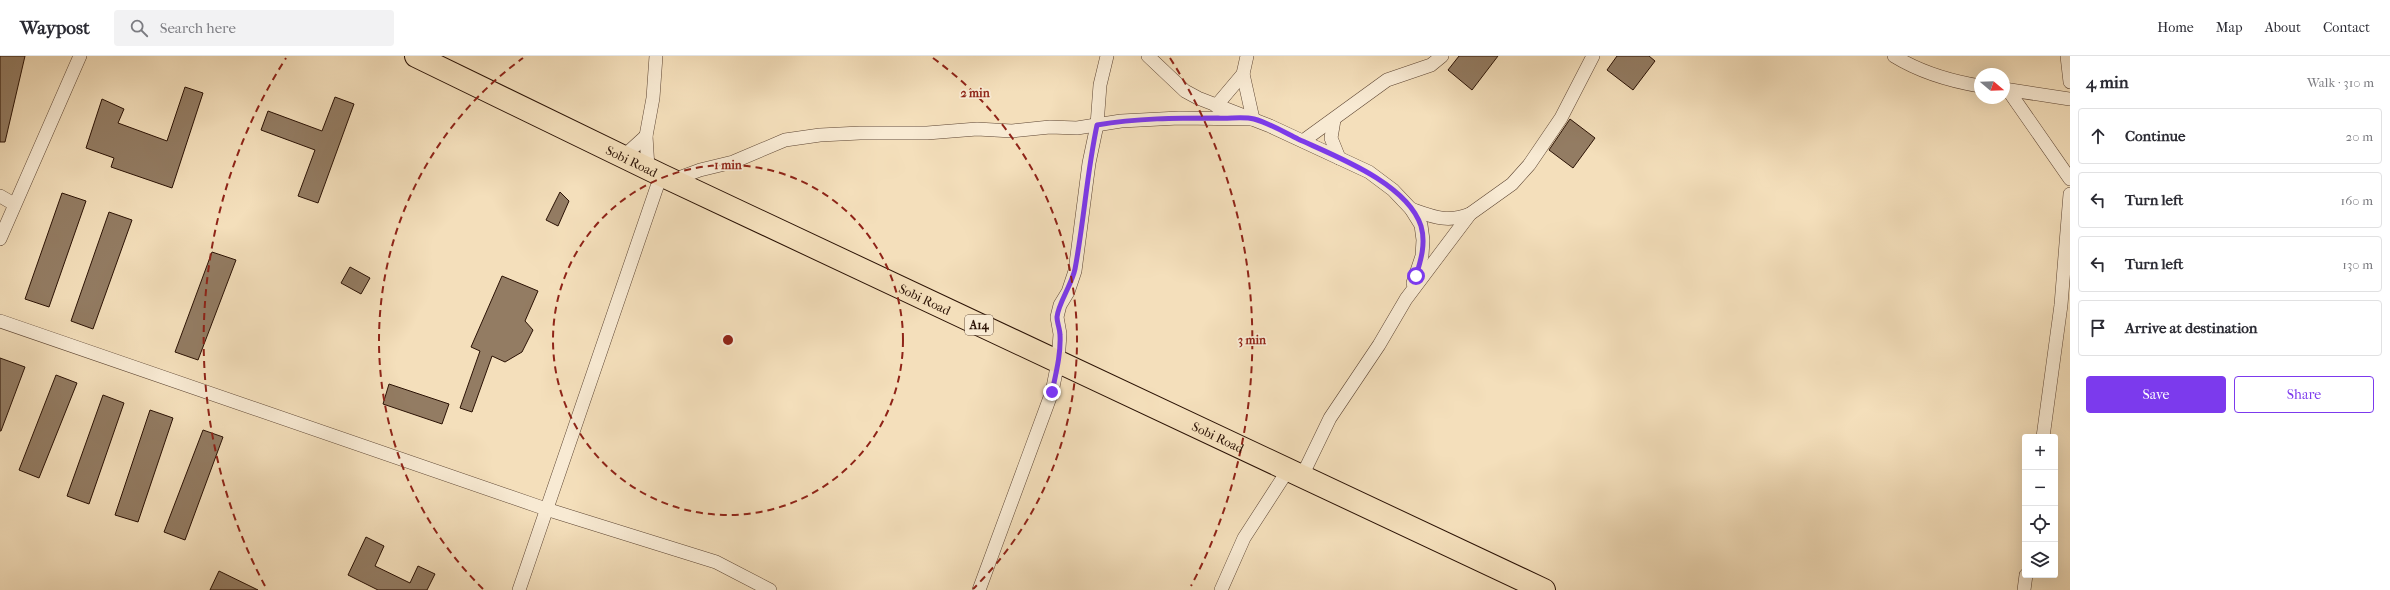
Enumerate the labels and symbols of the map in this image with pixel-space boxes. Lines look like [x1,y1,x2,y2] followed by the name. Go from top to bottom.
[1974,68,2010,104] north arrow
[960,86,991,100] text: 2 min
[604,142,661,180] street label: Sobi Road
[714,158,743,172] text: 1 min
[1407,267,1425,285] route start
[897,280,954,318] street label: Sobi Road
[965,315,993,335] road number: A14
[721,333,735,347] centre of rings
[1238,333,1267,348] text: 3 min
[1043,383,1061,401] route end
[1190,418,1247,456] street label: Sobi Road

